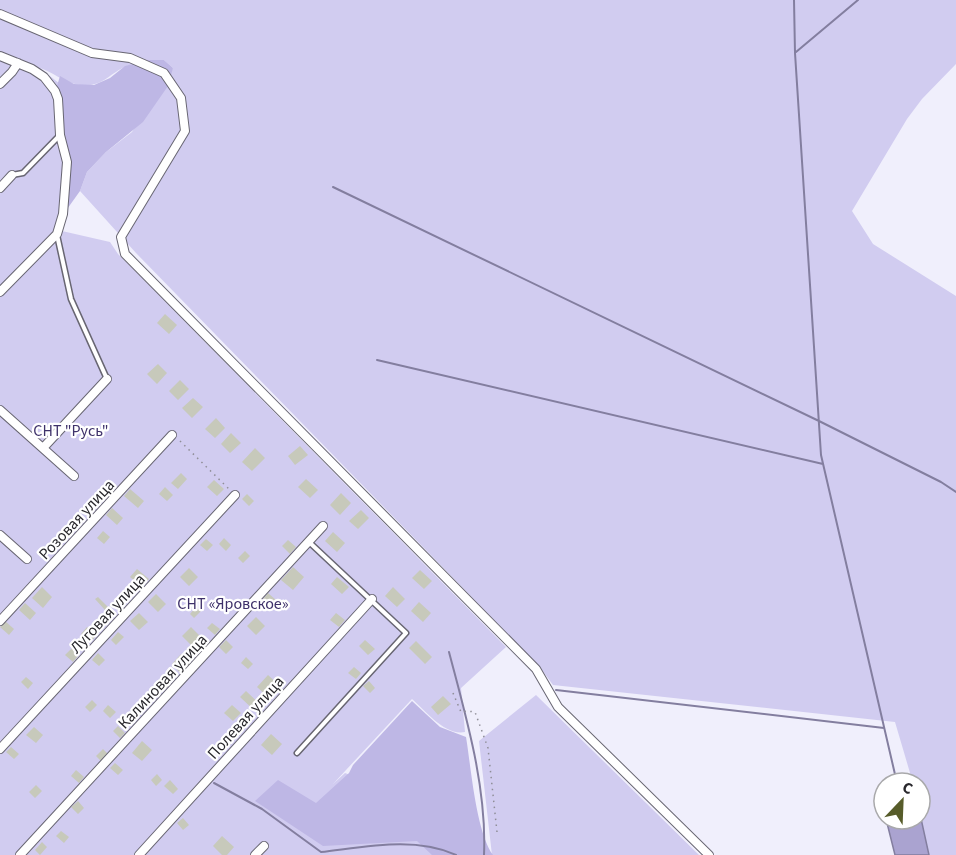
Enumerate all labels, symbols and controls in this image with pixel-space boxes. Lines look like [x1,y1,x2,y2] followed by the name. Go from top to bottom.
[33,420,109,442] park label: СНТ "Русь"
[34,475,120,565] street label: Розовая улица
[65,569,150,658] street label: Луговая улица
[177,593,289,615] park label: СНТ «Яровское»
[113,630,212,734] street label: Калиновая улица
[202,671,289,764] street label: Полевая улица
[872,771,932,831] north arrow
[899,776,916,800] text: С

